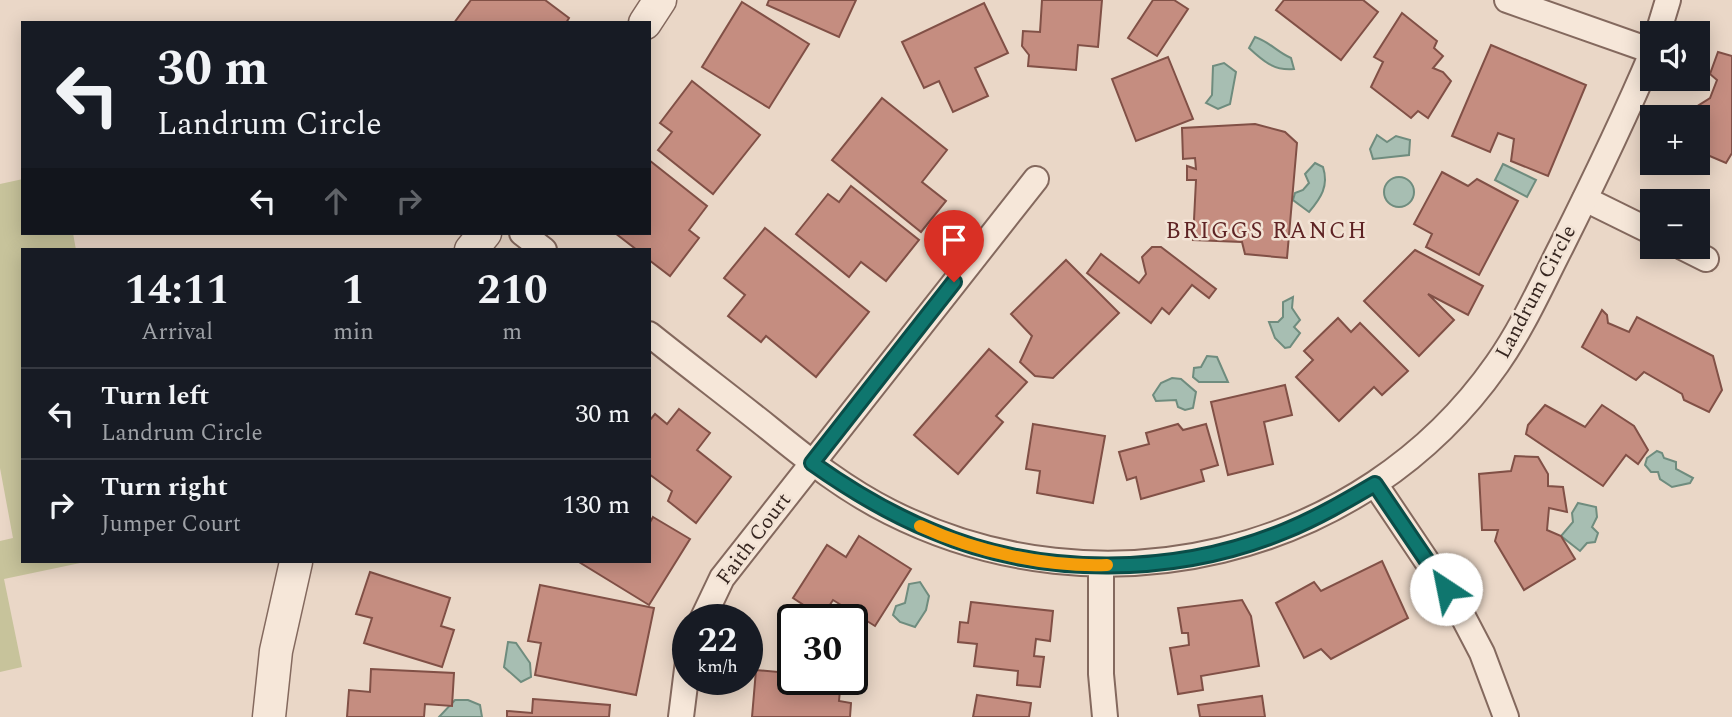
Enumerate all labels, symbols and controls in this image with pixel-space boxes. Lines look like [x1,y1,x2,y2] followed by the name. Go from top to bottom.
[1640,21,1710,259] map controls
[1640,21,1710,91] button: sound
[157,32,268,107] text: 30 m
[42,49,133,140] icon: left
[157,100,382,149] text: Landrum Circle
[1640,105,1710,175] button: +
[244,182,282,220] icon: left
[317,182,355,220] icon: ahead
[390,182,428,220] icon: right
[1640,189,1710,259] button: −
[924,210,984,282] pin
[1166,214,1368,249] district label: BRIGGS RANCH
[1487,219,1585,365] street label: Landrum Circle
[935,221,973,259] icon: arrive
[124,259,230,322] text: 14:11
[342,259,365,322] text: 1
[477,259,548,322] text: 210
[141,315,213,350] text: Arrival
[333,315,374,350] text: min
[502,315,522,350] text: m
[101,376,209,416] text: Turn left
[575,394,630,434] text: 30 m
[42,395,80,433] icon: left
[101,416,263,451] text: Landrum Circle
[101,467,228,507] text: Turn right
[562,485,630,525] text: 130 m
[42,486,80,524] icon: right
[709,486,799,592] street label: Faith Court
[101,507,241,542] text: Jumper Court
[1409,552,1483,626] position arrow
[777,604,868,695] speed limit sign: 30
[698,614,737,667] text: 22
[697,653,738,680] text: km/h

